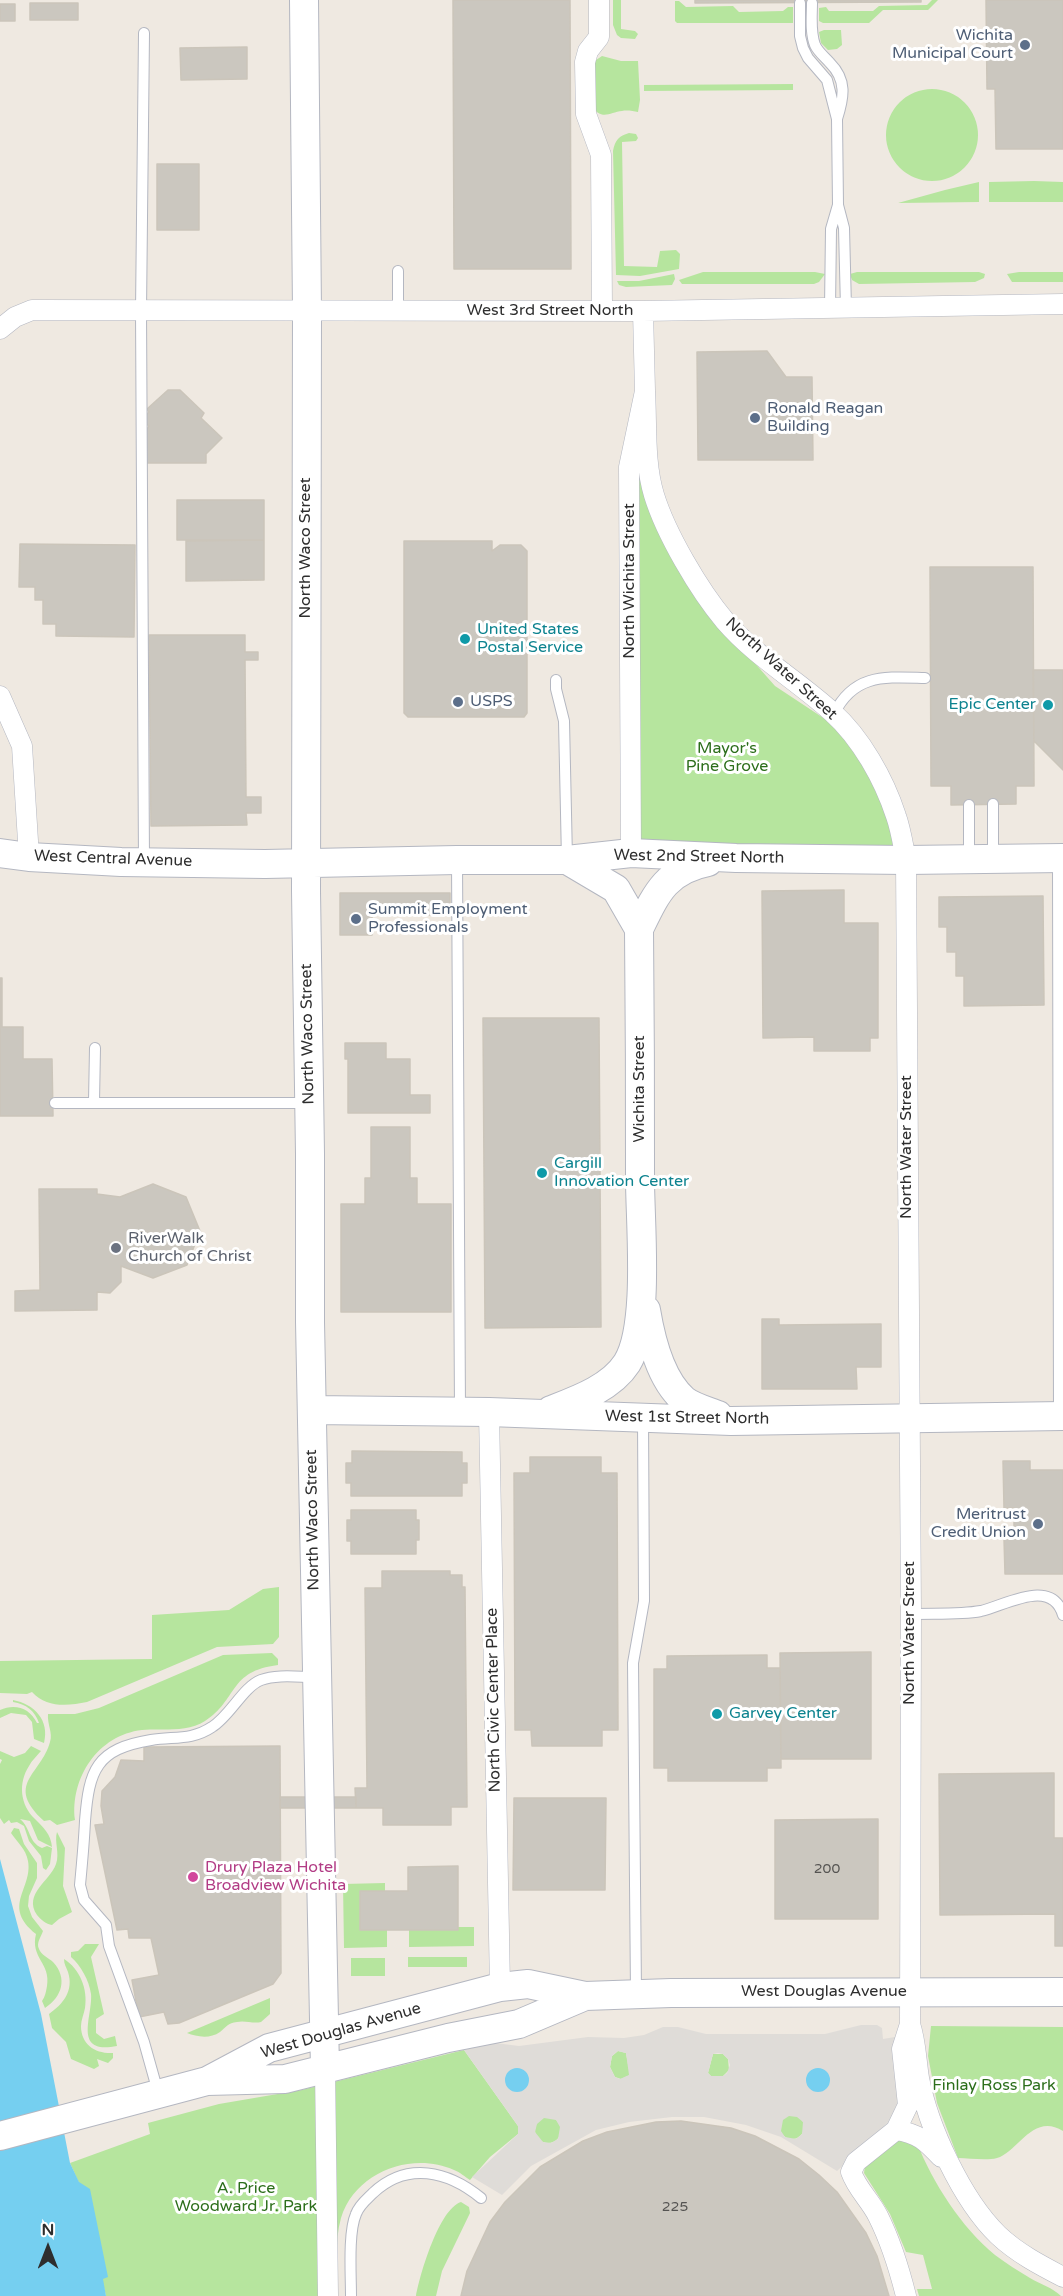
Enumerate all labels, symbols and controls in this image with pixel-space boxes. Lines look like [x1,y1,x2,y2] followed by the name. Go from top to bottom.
[892,26,1013,64] place label: Wichita Municipal Court
[1018,38,1032,52] marker: Wichita Municipal Court
[467,301,633,321] street label: West 3rd Street North
[767,399,883,437] place label: Ronald Reagan Building
[748,411,762,425] marker: Ronald Reagan Building
[296,477,316,619] street label: North Waco Street
[620,503,640,659] street label: North Wichita Street
[721,614,841,724] street label: North Water Street
[477,620,583,658] place label: United States Postal Service
[458,632,472,646] marker: United States Postal Service
[470,692,513,712] place label: USPS
[451,695,465,709] marker: USPS
[948,695,1036,715] place label: Epic Center
[1041,698,1055,712] marker: Epic Center
[686,739,768,777] park label: Mayor's Pine Grove
[614,846,784,868] street label: West 2nd Street North
[33,847,193,871] street label: West Central Avenue
[368,900,528,938] place label: Summit Employment Professionals
[349,912,363,926] marker: Summit Employment Professionals
[297,963,319,1105] street label: North Waco Street
[630,1035,650,1143] street label: Wichita Street
[897,1075,917,1219] street label: North Water Street
[554,1154,689,1192] place label: Cargill Innovation Center
[535,1166,549,1180] marker: Cargill Innovation Center
[128,1229,251,1267] place label: RiverWalk Church of Christ
[109,1241,123,1255] marker: RiverWalk Church of Christ
[605,1407,769,1429] street label: West 1st Street North
[302,1449,324,1591] street label: North Waco Street
[931,1505,1026,1543] place label: Meritrust Credit Union
[1031,1517,1045,1531] marker: Meritrust Credit Union
[900,1561,920,1705] street label: North Water Street
[483,1607,505,1793] street label: North Civic Center Place
[729,1704,837,1724] place label: Garvey Center
[710,1707,724,1721] marker: Garvey Center
[205,1858,346,1896] place label: Drury Plaza Hotel Broadview Wichita
[814,1861,840,1877] house number: 200
[186,1870,200,1884] marker: Drury Plaza Hotel Broadview Wichita
[741,1982,907,2002] street label: West Douglas Avenue
[259,1999,423,2063] street label: West Douglas Avenue
[932,2076,1056,2096] park label: Finlay Ross Park
[175,2179,317,2217] park label: A. Price Woodward Jr. Park
[662,2199,688,2215] house number: 225
[18,2218,78,2278] north arrow
[42,2220,54,2240] text: N

